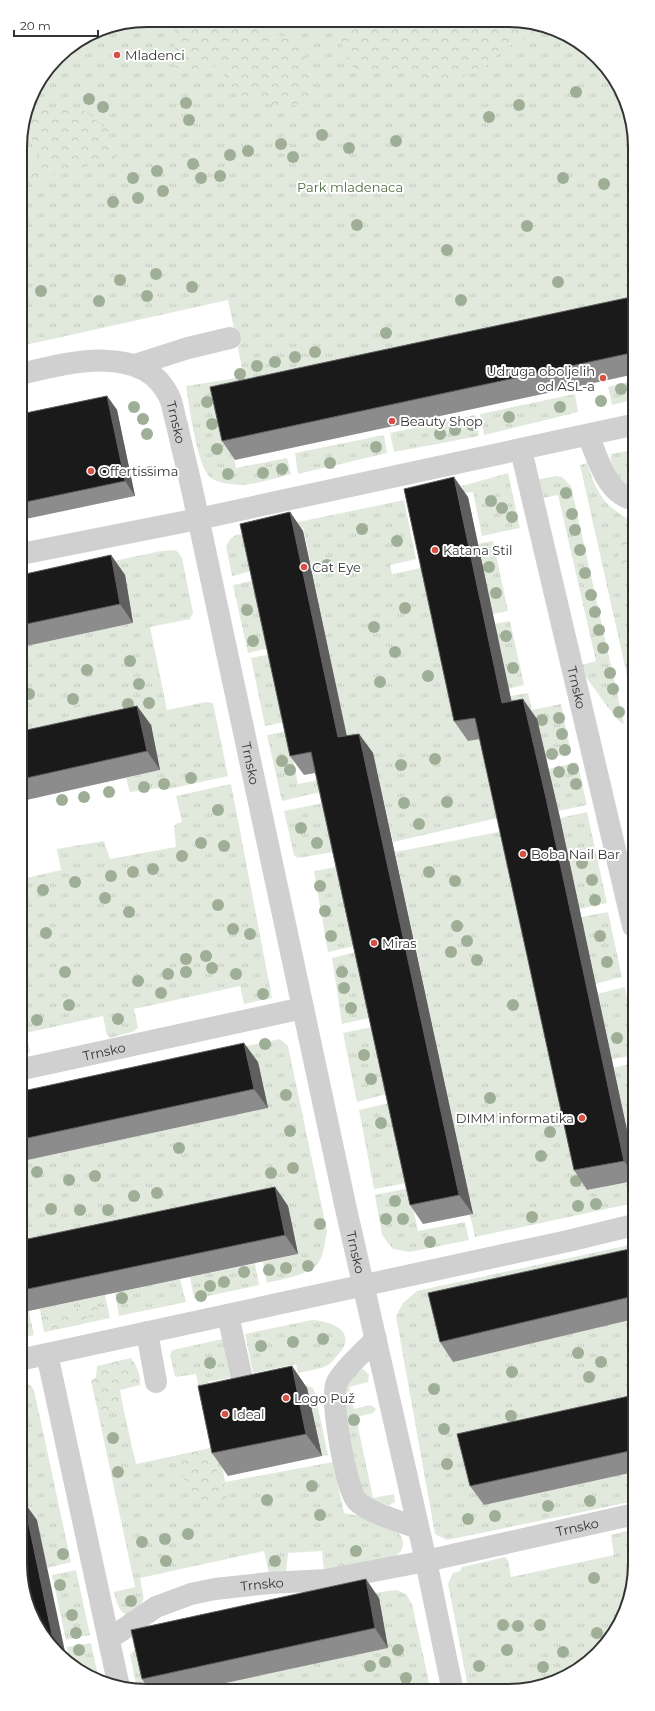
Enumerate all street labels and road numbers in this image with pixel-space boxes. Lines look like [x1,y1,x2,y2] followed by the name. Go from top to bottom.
[163,399,189,445] street label: Trnsko
[564,665,590,710] street label: Trnsko
[238,741,263,786] street label: Trnsko
[81,1039,127,1064] street label: Trnsko
[343,1229,368,1275] street label: Trnsko
[554,1514,600,1540] street label: Trnsko
[240,1574,284,1594] street label: Trnsko

